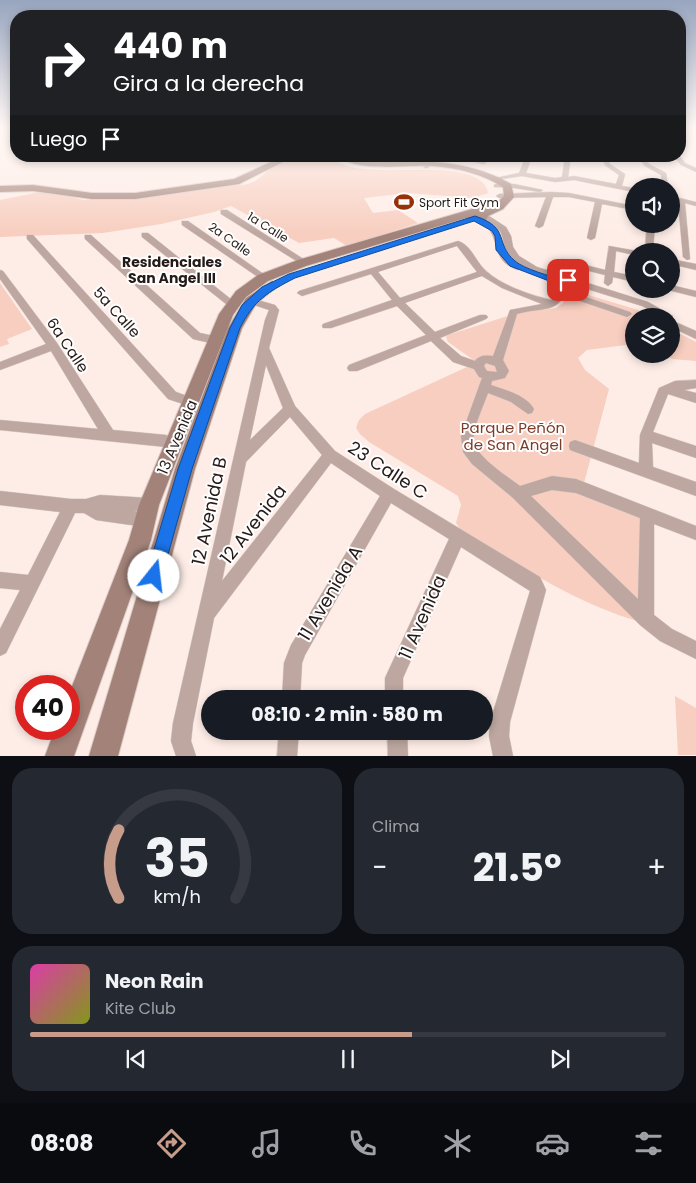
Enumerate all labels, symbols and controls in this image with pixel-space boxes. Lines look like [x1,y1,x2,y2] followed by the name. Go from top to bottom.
[113,21,228,70] text: 440 m
[30,30,95,95] icon: right
[113,68,304,99] text: Gira a la derecha
[97,125,125,153] icon: arrive
[30,126,87,153] text: Luego
[625,178,680,363] map controls
[625,178,680,233] button: sound
[393,191,415,213] sports icon: Sport Fit Gym
[419,194,499,211] place label: Sport Fit Gym
[244,208,292,246] street label: 1a Calle
[205,218,255,260] street label: 2a Calle
[625,243,680,298] button: search
[122,252,222,288] district label: Residenciales San Angel III
[547,259,589,301] pin
[554,266,582,294] icon: arrive
[88,282,146,342] street label: 5a Calle
[625,308,680,363] button: layers
[42,313,94,377] street label: 6a Calle
[152,397,202,477] street label: 13 Avenida
[461,417,565,455] park label: Parque Peñón de San Angel
[343,435,433,505] street label: 23 Calle C
[185,454,233,568] street label: 12 Avenida B
[214,479,292,569] street label: 12 Avenida
[292,541,368,645] street label: 11 Avenida A
[127,549,179,601] position arrow
[392,571,452,663] street label: 11 Avenida
[15,675,80,740] speed limit sign: 40
[251,701,443,728] text: 08:10 · 2 min · 580 m
[372,815,420,838] text: Clima
[144,822,210,895] text: 35
[473,841,562,894] text: 21.5°
[372,848,387,887] text: −
[647,848,666,887] text: +
[153,884,201,909] text: km/h
[105,968,204,995] text: Neon Rain
[105,997,176,1020] text: Kite Club
[122,1045,150,1073] icon: previous
[334,1045,362,1073] icon: pause
[546,1045,574,1073] icon: next
[154,1126,189,1161] icon: directions
[249,1126,284,1161] icon: music
[345,1126,380,1161] icon: phone
[440,1126,475,1161] icon: climate
[535,1126,570,1161] icon: car
[631,1126,666,1161] icon: filters
[30,1128,94,1159] text: 08:08

